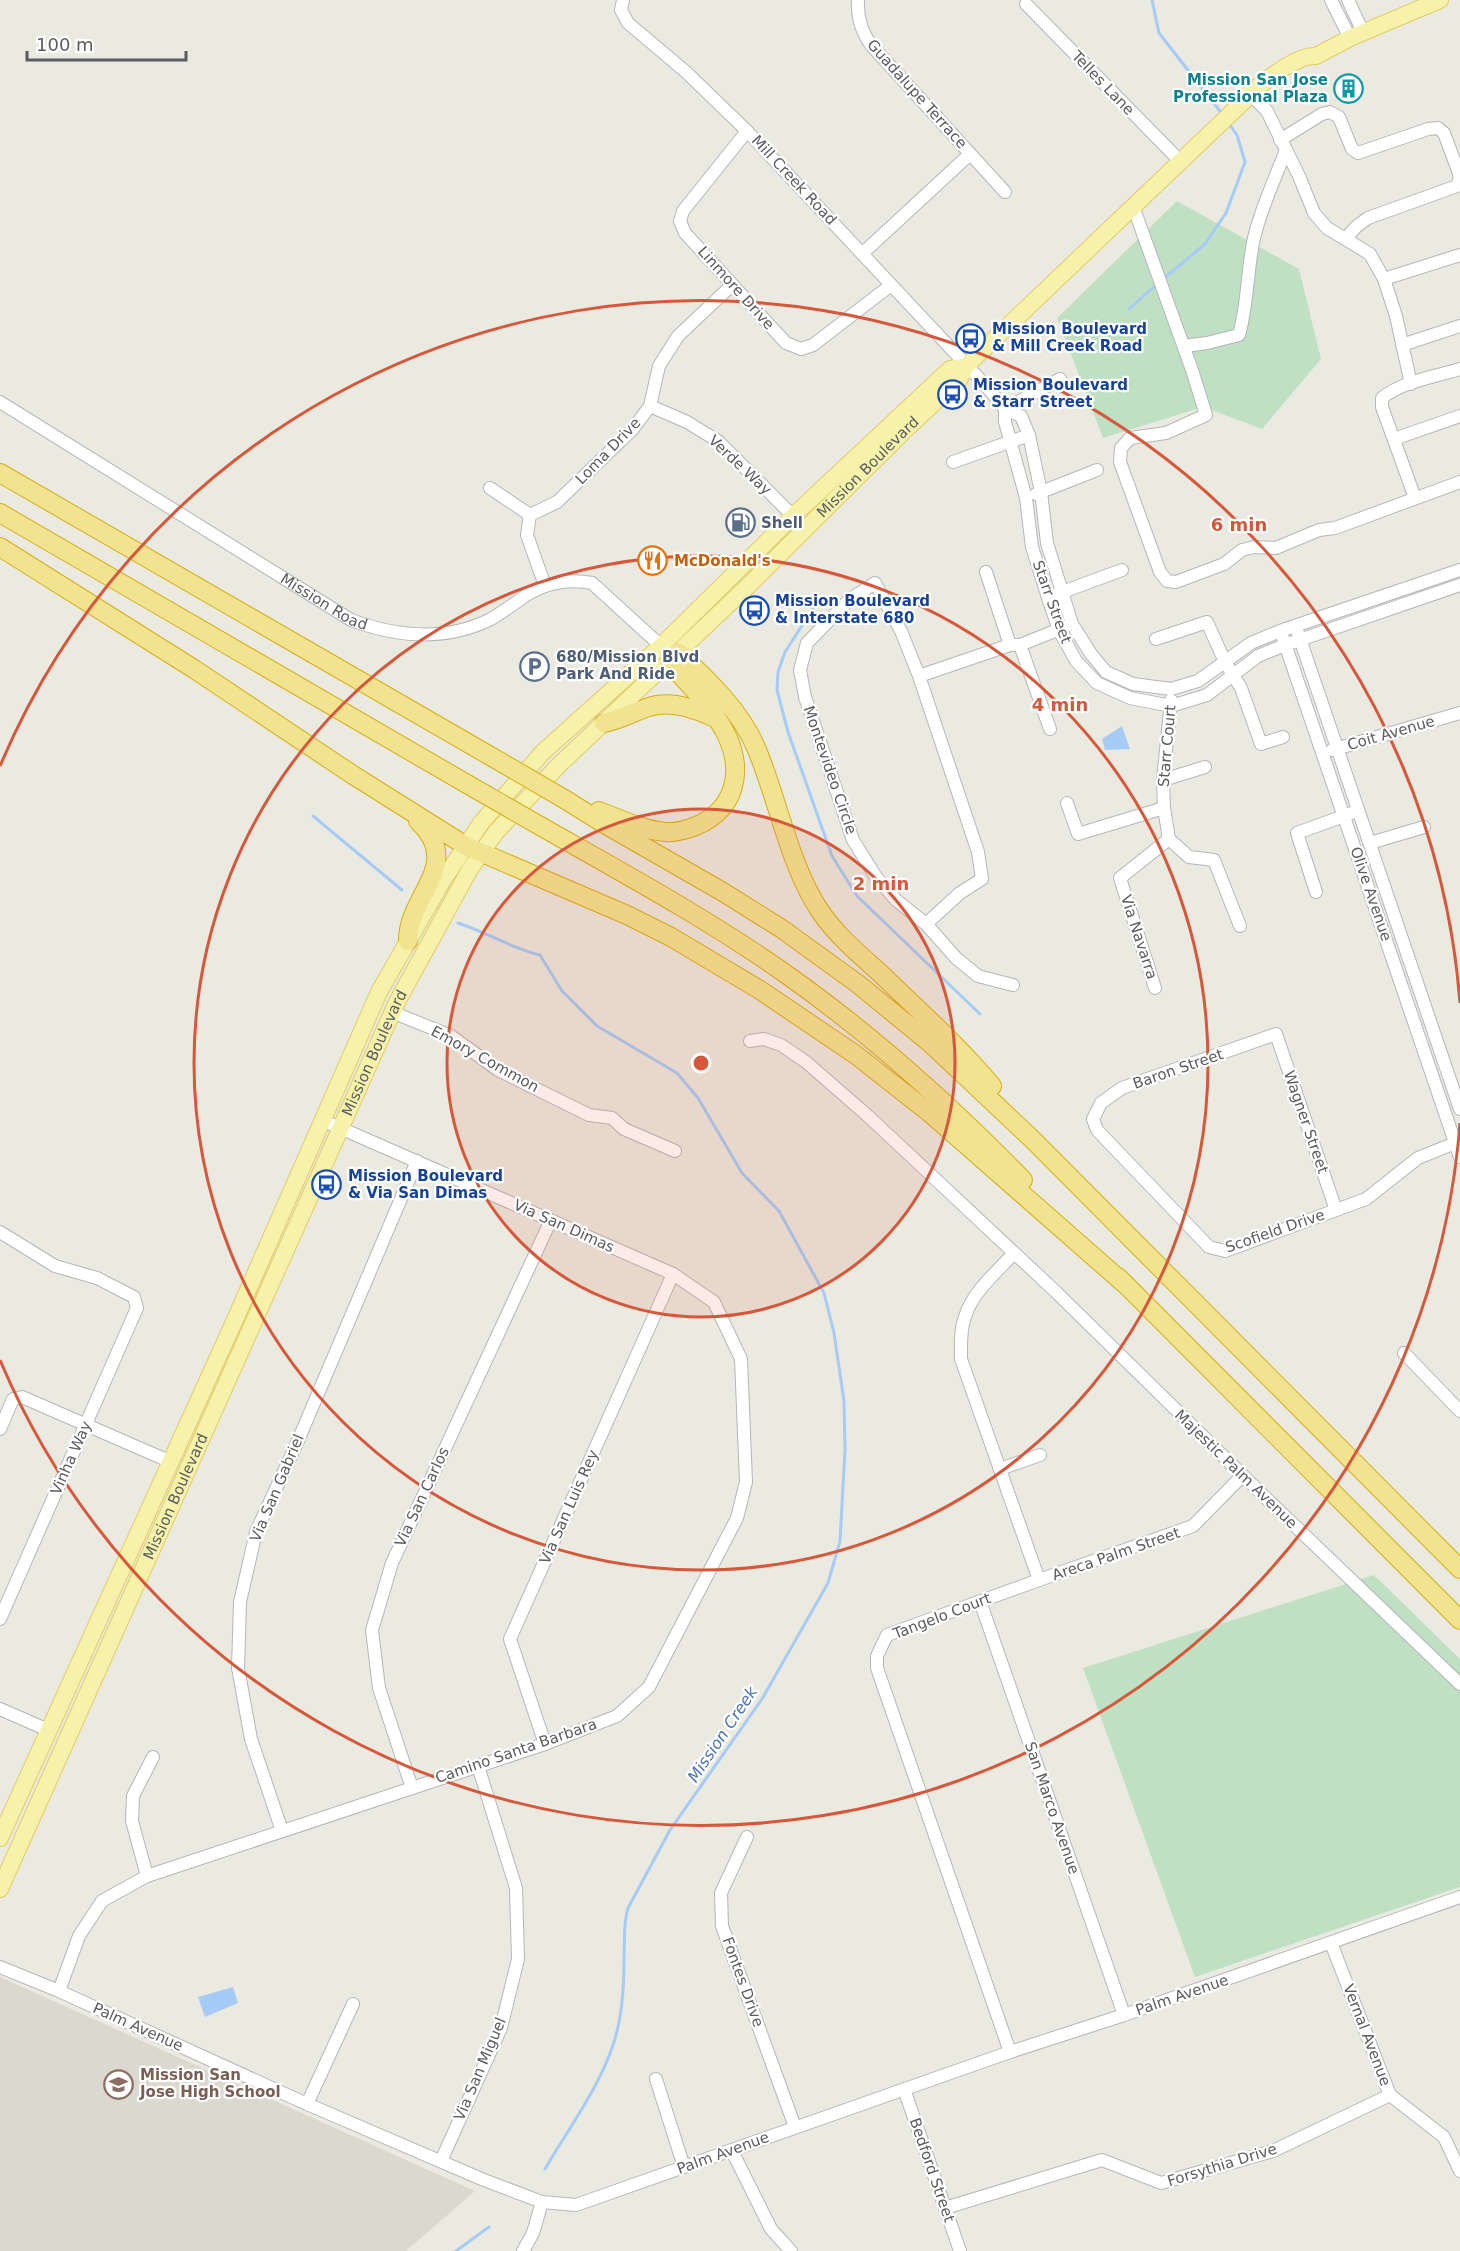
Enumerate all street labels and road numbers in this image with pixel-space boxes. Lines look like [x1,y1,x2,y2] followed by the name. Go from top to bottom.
[863,36,971,152] street label: Guadalupe Terrace
[1067,46,1138,119] street label: Telles Lane
[748,131,840,229] street label: Mill Creek Road
[694,243,778,333] street label: Linmore Drive
[813,413,923,521] street label: Mission Boulevard
[572,414,644,488] street label: Loma Drive
[705,431,775,499] street label: Verde Way
[1029,558,1075,646] street label: Starr Street
[277,569,370,634] street label: Mission Road
[800,703,860,837] street label: Montevideo Circle
[1154,704,1180,788] street label: Starr Court
[1345,712,1437,754] street label: Coit Avenue
[1346,844,1396,944] street label: Olive Avenue
[1117,892,1161,982] street label: Via Navarra
[338,987,411,1119] street label: Mission Boulevard
[428,1022,542,1096] street label: Emory Common
[1130,1045,1226,1093] street label: Baron Street
[1280,1068,1332,1176] street label: Wagner Street
[511,1196,617,1256] street label: Via San Dimas
[1223,1206,1327,1256] street label: Scofield Drive
[1171,1406,1301,1532] street label: Majestic Palm Avenue
[47,1418,95,1498] street label: Vinha Way
[140,1431,212,1562] street label: Mission Boulevard
[246,1431,308,1545] street label: Via San Gabriel
[391,1444,453,1550] street label: Via San Carlos
[536,1447,602,1567] street label: Via San Luis Rey
[1050,1524,1182,1584] street label: Areca Palm Street
[890,1589,994,1643] street label: Tangelo Court
[433,1715,599,1787] street label: Camino Santa Barbara
[1021,1739,1083,1877] street label: San Marco Avenue
[718,1935,768,2029] street label: Fontes Drive
[1133,1971,1231,2019] street label: Palm Avenue
[1339,1982,1395,2088] street label: Vernal Avenue
[90,1999,186,2055] street label: Palm Avenue
[450,2015,510,2123] street label: Via San Miguel
[906,2115,958,2225] street label: Bedford Street
[674,2128,772,2178] street label: Palm Avenue
[1165,2140,1279,2190] street label: Forsythia Drive

